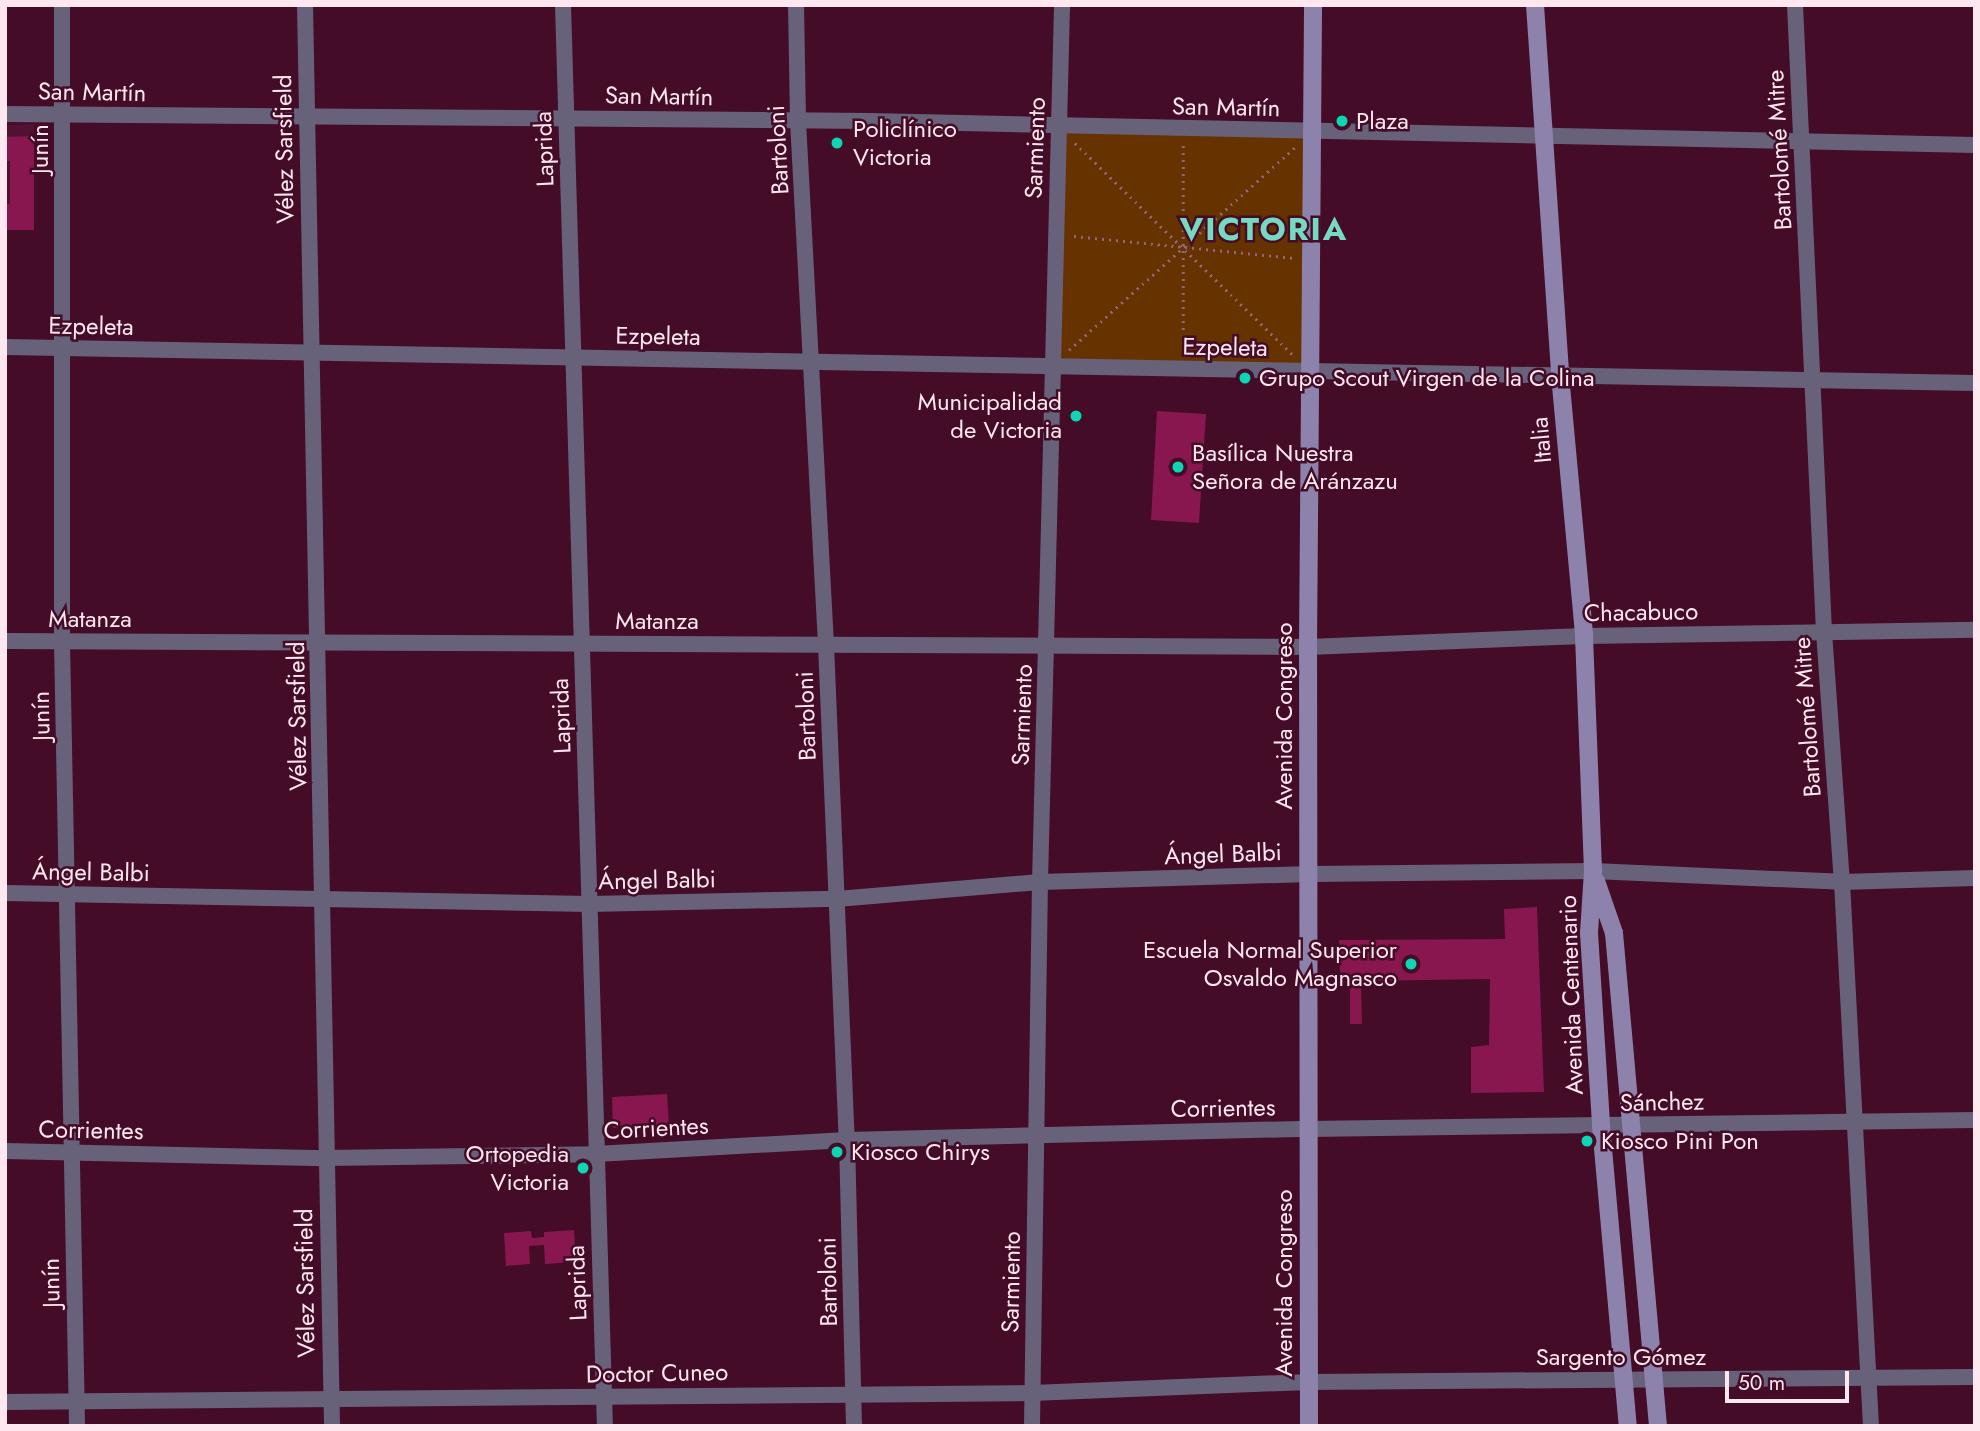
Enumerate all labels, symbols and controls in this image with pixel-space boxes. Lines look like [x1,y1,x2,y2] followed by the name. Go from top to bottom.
[1760,69,1798,231] street label: Bartolomé Mitre
[268,74,300,224] street label: Vélez Sarsfield
[38,77,146,107] street label: San Martín
[605,81,713,111] street label: San Martín
[1172,92,1280,122] street label: San Martín
[1019,97,1051,199] street label: Sarmiento
[761,105,795,195] street label: Bartoloni
[1356,107,1409,135] place label: Plaza
[528,111,560,187] street label: Laprida
[1334,113,1350,129] marker: Plaza
[853,115,957,171] place label: Policlínico Victoria
[26,124,54,174] street label: Junín
[827,133,847,153] marker: Policlínico Victoria
[1181,210,1347,248] district label: VICTORIA
[48,311,134,341] street label: Ezpeleta
[615,321,701,351] street label: Ezpeleta
[1182,332,1268,362] street label: Ezpeleta
[1259,364,1594,392] place label: Grupo Scout Virgen de la Colina
[1237,370,1253,386] marker: Grupo Scout Virgen de la Colina
[918,388,1062,444] place label: Municipalidad de Victoria
[1068,408,1084,424] marker: Municipalidad de Victoria
[1525,416,1557,464] street label: Italia
[1192,439,1398,495] place label: Basílica Nuestra Señora de Aránzazu
[1170,459,1186,475] marker: Basílica Nuestra Señora de Aránzazu
[1584,597,1698,627] street label: Chacabuco
[48,605,132,633] street label: Matanza
[615,607,699,635] street label: Matanza
[1270,622,1298,810] street label: Avenida Congreso
[1787,636,1827,798] street label: Bartolomé Mitre
[281,641,313,791] street label: Vélez Sarsfield
[1006,664,1038,766] street label: Sarmiento
[790,671,822,761] street label: Bartoloni
[545,678,577,754] street label: Laprida
[26,691,56,741] street label: Junín
[1164,838,1282,870] street label: Ángel Balbi
[32,857,150,887] street label: Ángel Balbi
[598,865,716,895] street label: Ángel Balbi
[1553,895,1589,1095] street label: Avenida Centenario
[1143,936,1397,992] place label: Escuela Normal Superior Osvaldo Magnasco
[1403,956,1419,972] marker: Escuela Normal Superior Osvaldo Magnasco
[1620,1087,1704,1117] street label: Sánchez
[1170,1093,1276,1123] street label: Corrientes
[603,1111,709,1145] street label: Corrientes
[38,1115,144,1145] street label: Corrientes
[1601,1127,1759,1155] place label: Kiosco Pini Pon
[1579,1133,1595,1149] marker: Kiosco Pini Pon
[851,1138,990,1166] place label: Kiosco Chirys
[465,1140,569,1196] place label: Ortopedia Victoria
[829,1144,845,1160] marker: Kiosco Chirys
[575,1160,591,1176] marker: Ortopedia Victoria
[1270,1189,1298,1377] street label: Avenida Congreso
[289,1208,321,1358] street label: Vélez Sarsfield
[996,1231,1026,1333] street label: Sarmiento
[813,1237,843,1327] street label: Bartoloni
[561,1245,593,1321] street label: Laprida
[36,1258,66,1308] street label: Junín
[1536,1343,1706,1371] street label: Sargento Gómez
[586,1357,728,1389] street label: Doctor Cuneo
[1728,1358,1852,1402] scale bar
[1738,1368,1785,1398] text: 50 m

